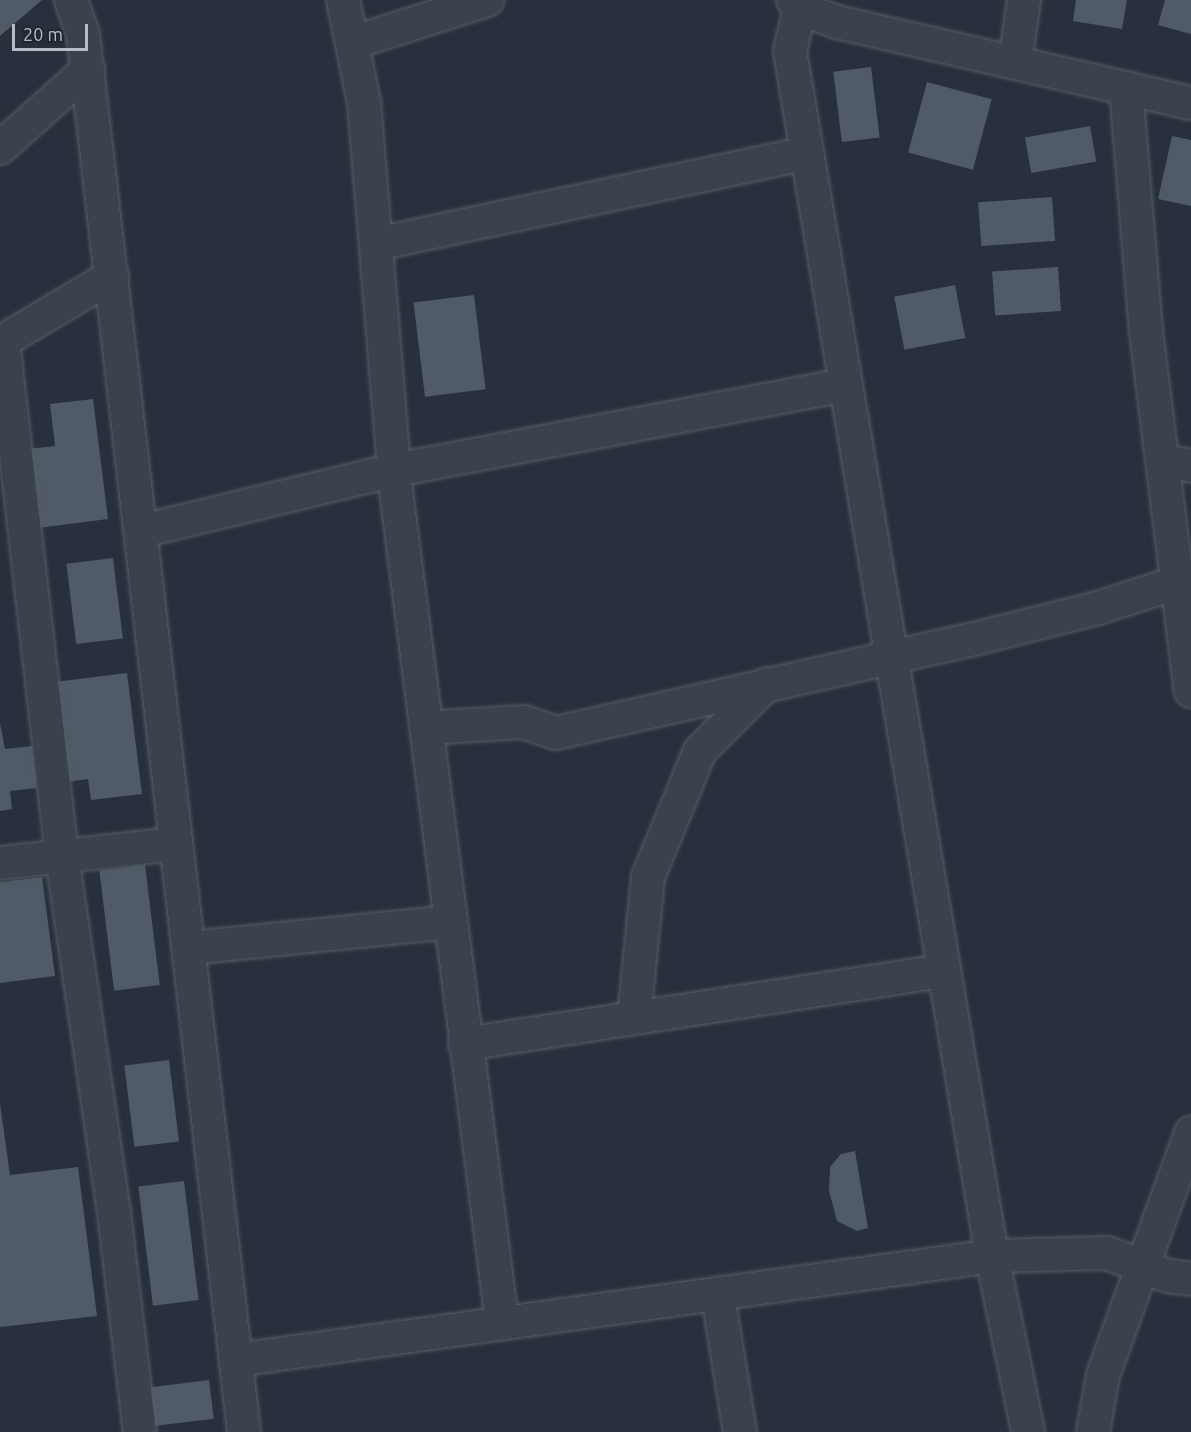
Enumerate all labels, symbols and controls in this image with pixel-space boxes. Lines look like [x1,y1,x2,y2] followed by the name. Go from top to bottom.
[15,12,92,50] scale bar
[23,24,63,44] text: 20 m

